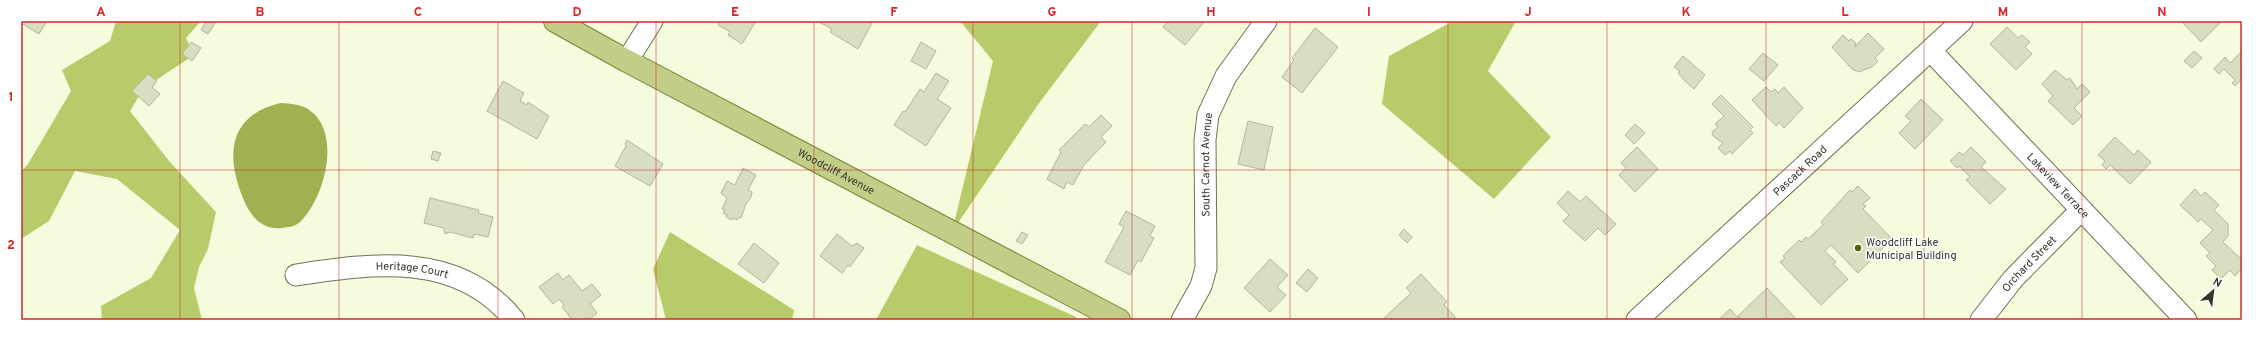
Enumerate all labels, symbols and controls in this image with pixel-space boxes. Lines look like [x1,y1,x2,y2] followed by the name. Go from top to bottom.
[96,5,106,21] text: A
[256,5,265,21] text: B
[414,5,422,21] text: C
[572,5,582,21] text: D
[731,5,739,21] text: E
[890,5,898,21] text: F
[1048,5,1057,21] text: G
[1206,5,1216,21] text: H
[1367,5,1371,21] text: I
[1524,5,1532,21] text: J
[1681,5,1691,21] text: K
[1841,5,1849,21] text: L
[1998,5,2008,21] text: M
[2157,5,2167,21] text: N
[8,90,14,106] text: 1
[1199,112,1216,217] street label: South Carnot Avenue
[1770,143,1830,199] street label: Pascack Road
[795,146,877,198] street label: Woodcliff Avenue
[2023,150,2092,222] street label: Lakeview Terrace
[1999,233,2060,295] street label: Orchard Street
[1866,236,1957,263] place label: Woodcliff Lake Municipal Building
[7,238,15,254] text: 2
[1853,243,1863,253] marker: Woodcliff Lake Municipal Building
[375,260,450,282] street label: Heritage Court
[2193,271,2233,311] north arrow
[2210,275,2224,291] text: N

